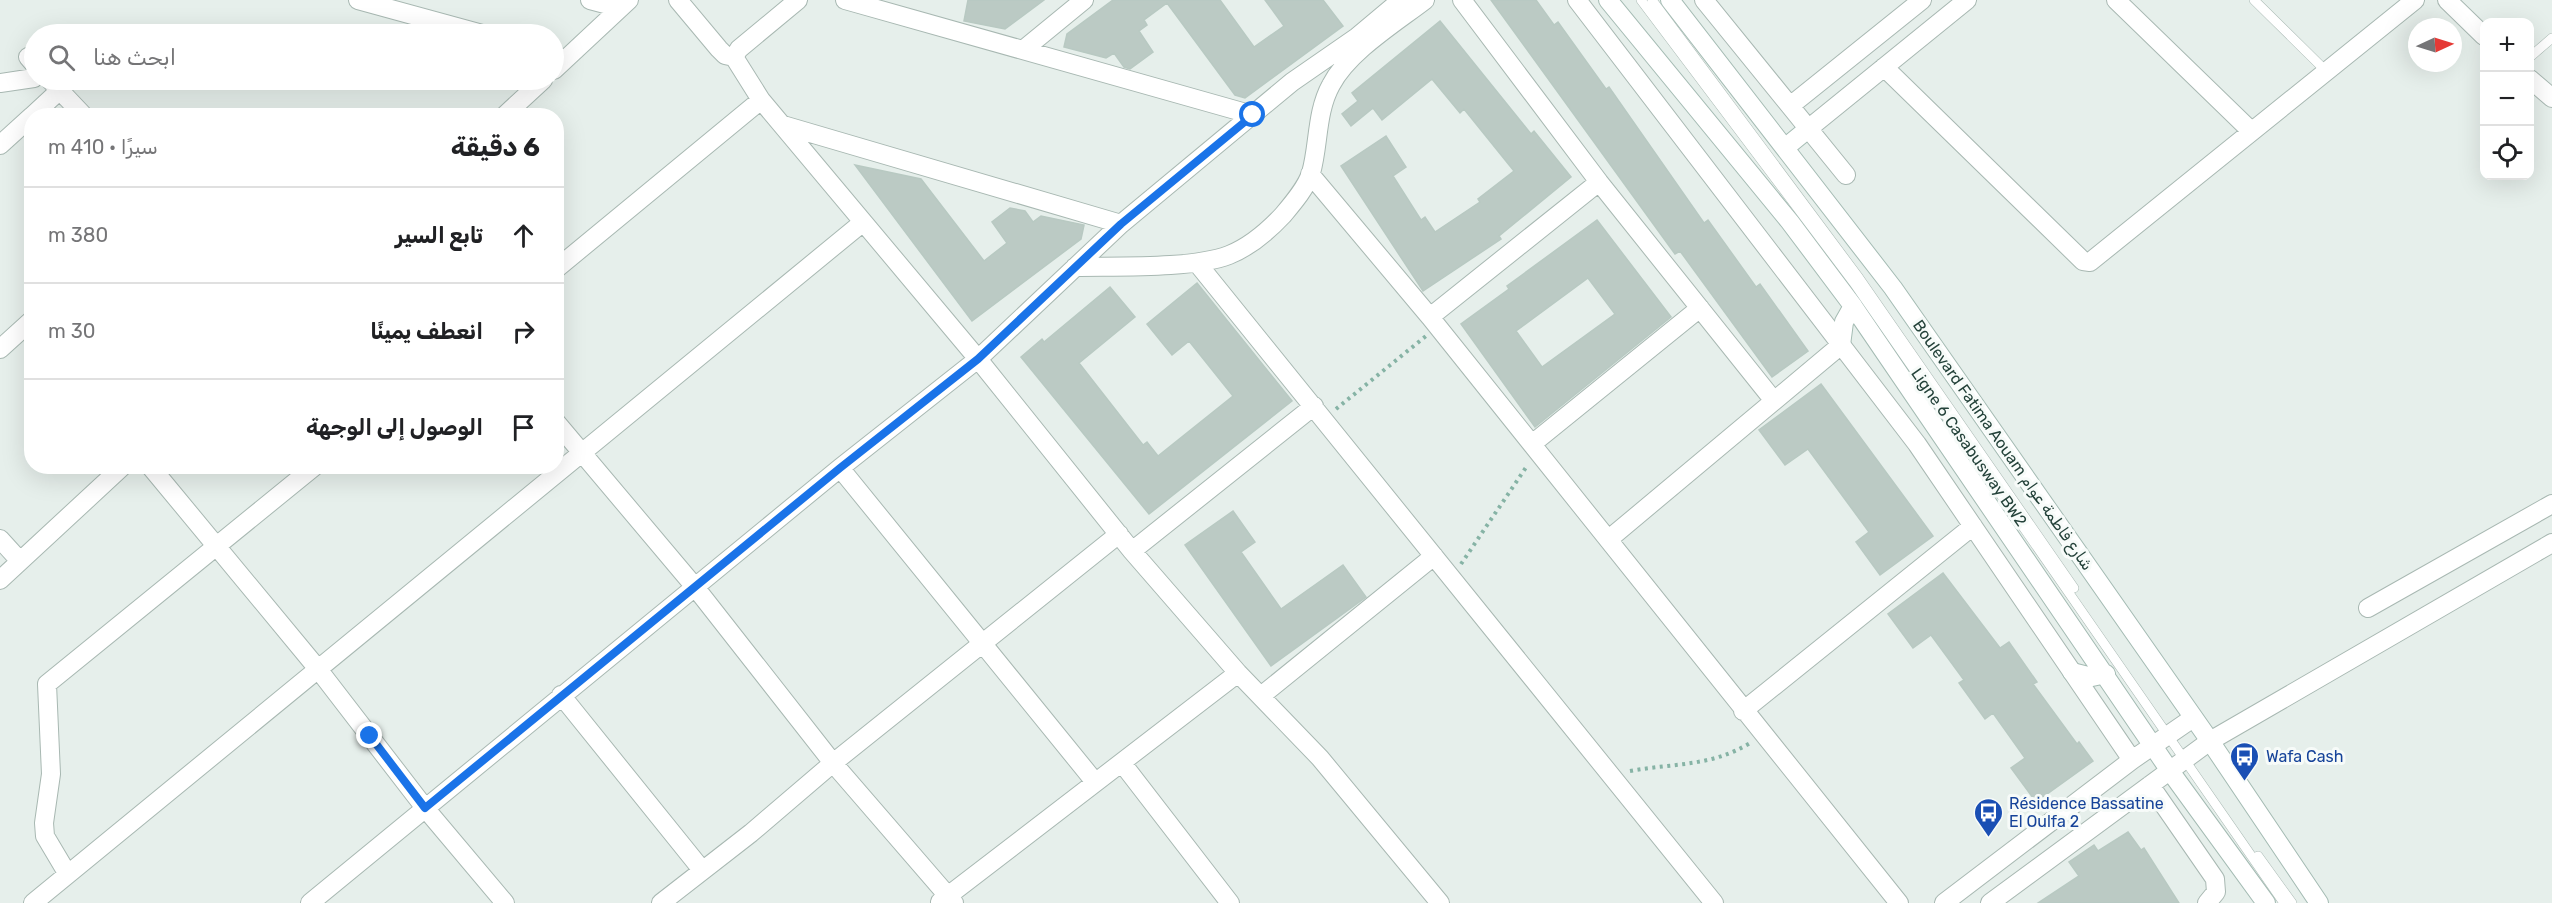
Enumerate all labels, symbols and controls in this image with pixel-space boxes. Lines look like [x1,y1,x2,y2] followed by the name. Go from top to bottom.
[2408,18,2462,72] north arrow
[2480,18,2534,180] map controls
[2480,18,2534,72] button: +
[24,24,564,90] search box
[45,41,78,74] icon: search
[93,44,176,71] text: ابحث هنا
[2480,72,2534,126] button: −
[1239,101,1265,127] route start
[2480,126,2534,180] button: locate
[451,132,540,163] text: 6 دقيقة
[48,135,158,159] text: سيرًا · 410 m
[507,219,540,252] icon: ahead
[395,222,483,249] text: تابع السير
[48,223,108,247] text: 380 m
[507,315,540,348] icon: right
[1907,316,2097,575] street label: Boulevard Fatima Aouam شارع فاطمة عوام
[370,318,483,345] text: انعطف يمينًا
[48,319,95,343] text: 30 m
[1907,364,2031,530] street label: Ligne 6 Casabusway BW2
[507,411,540,444] icon: arrive
[306,414,483,441] text: الوصول إلى الوجهة
[356,722,382,748] route end
[2229,740,2261,782] bus stop icon: Wafa Cash
[2266,747,2343,766] place label: Wafa Cash
[2009,794,2164,831] place label: Résidence Bassatine El Oulfa 2
[1972,796,2004,838] bus stop icon: Résidence Bassatine El Oulfa 2

